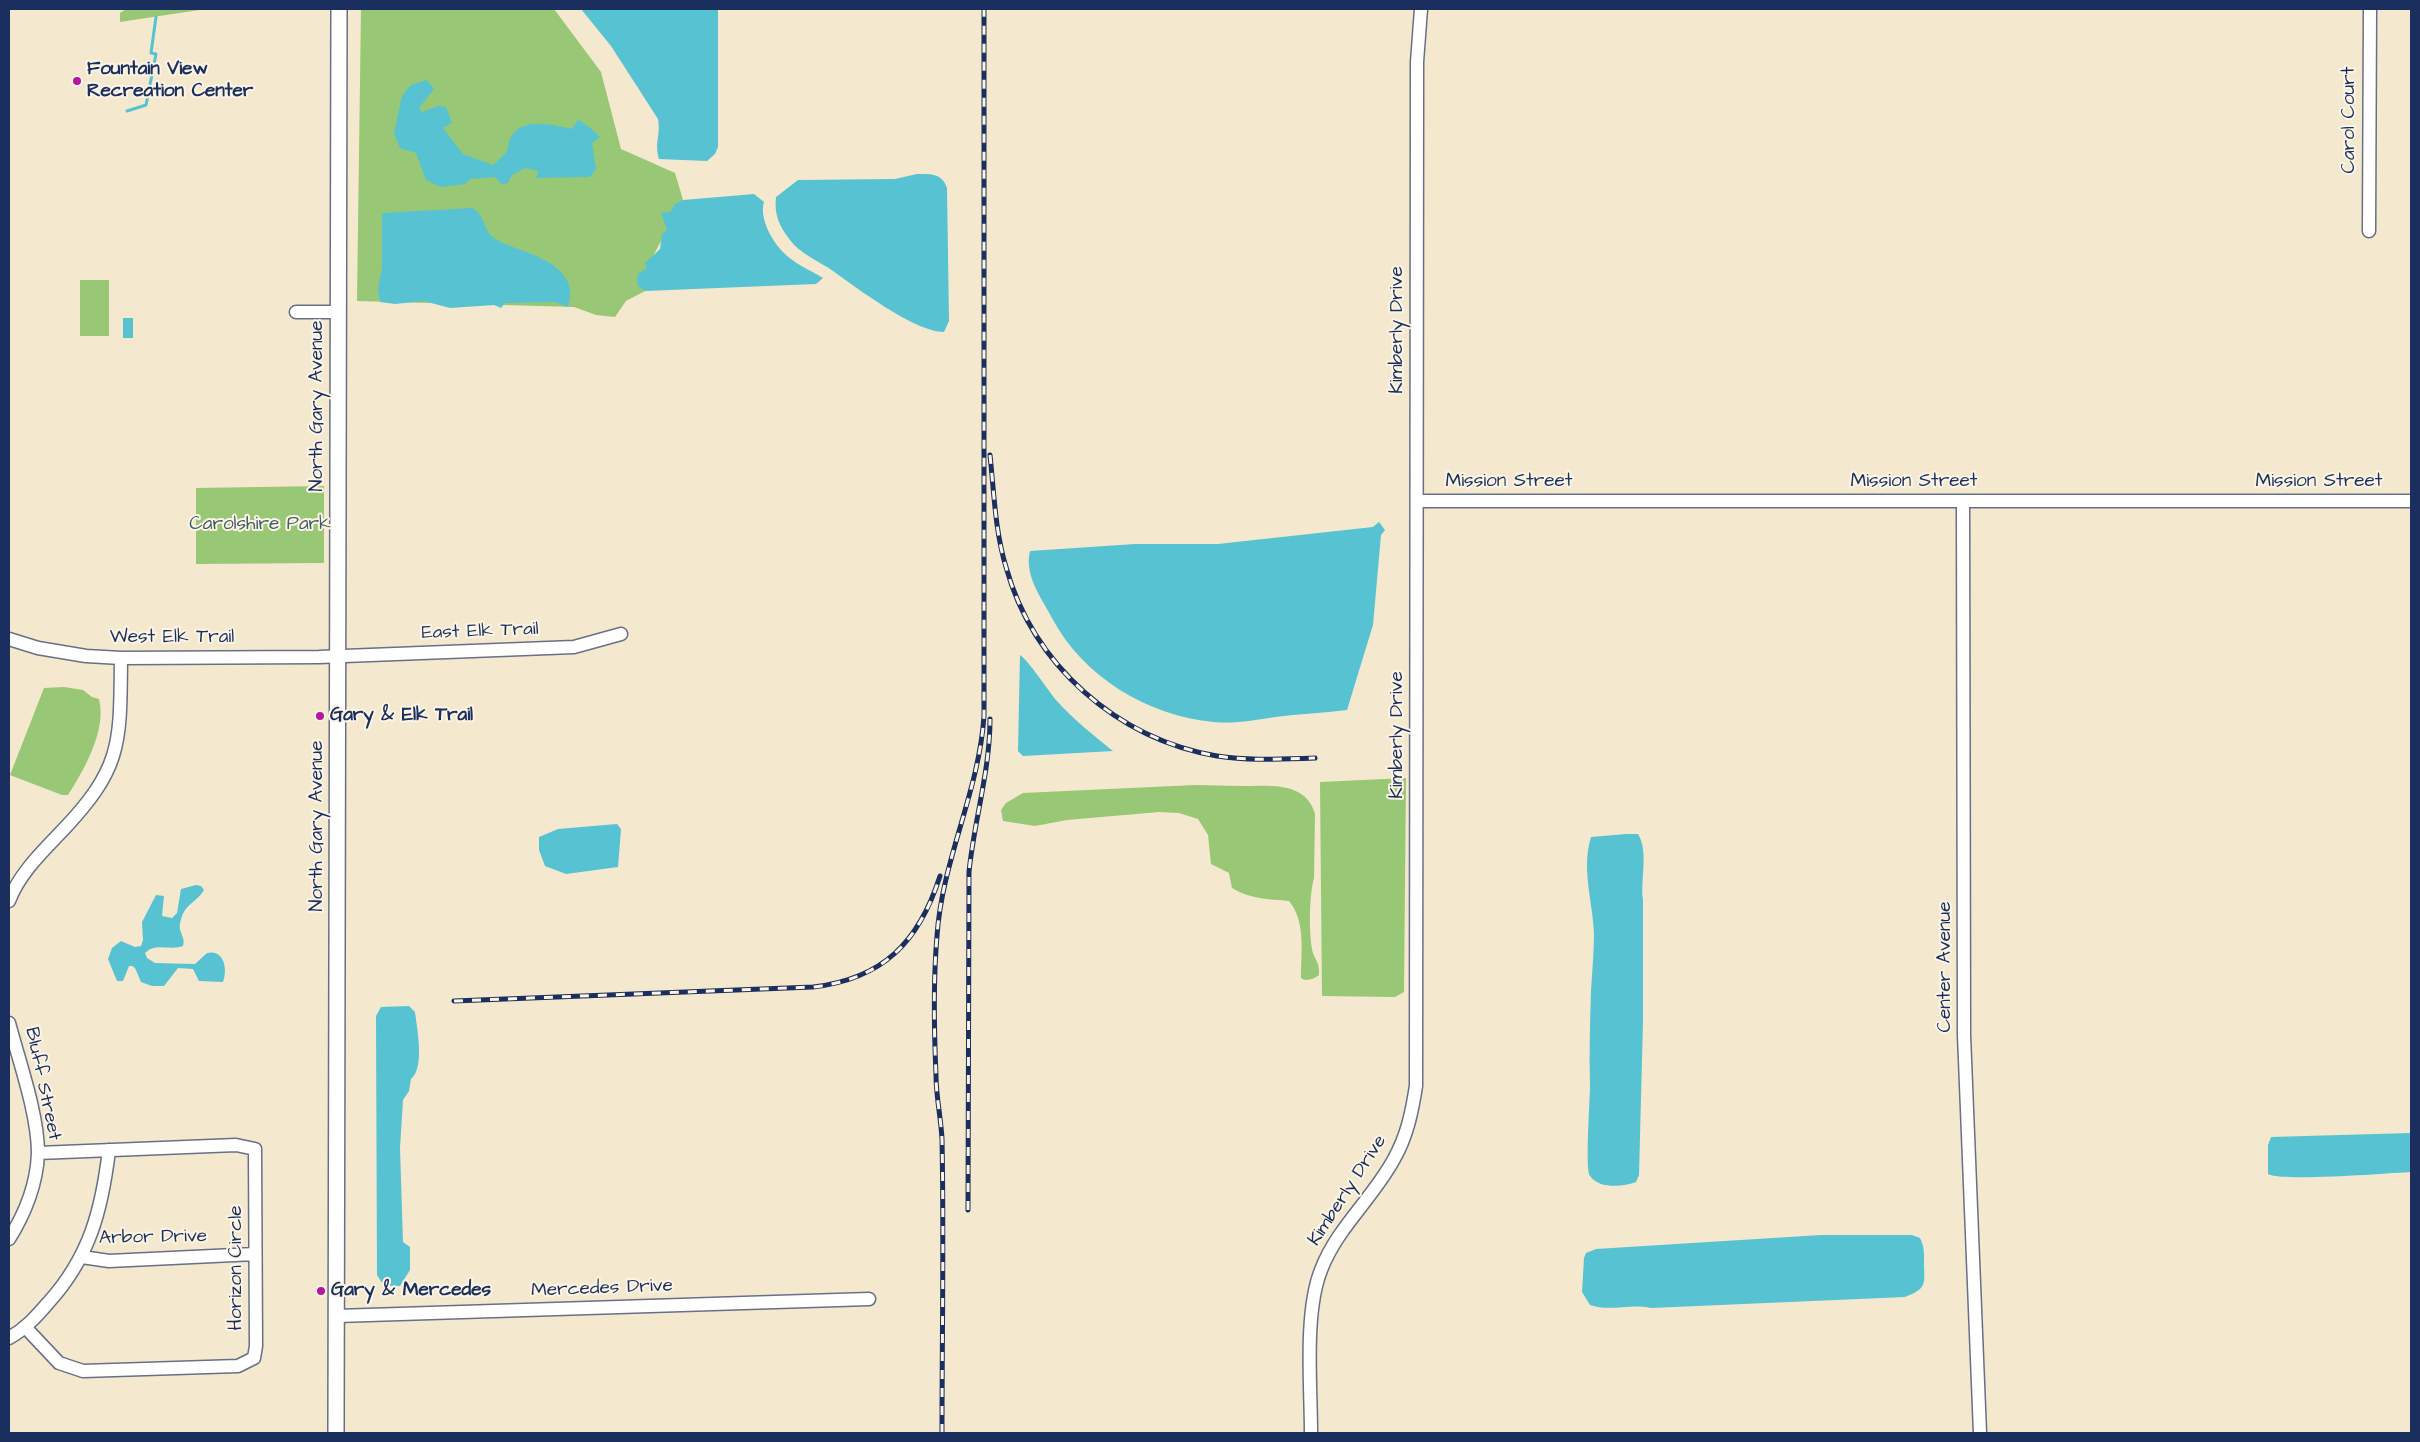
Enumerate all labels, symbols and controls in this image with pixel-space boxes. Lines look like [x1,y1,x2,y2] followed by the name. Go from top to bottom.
[87,59,253,103] place label: Fountain View Recreation Center
[2339,67,2361,173] street label: Carol Court
[71,75,83,87] marker: Fountain View Recreation Center
[1387,266,1409,394] street label: Kimberly Drive
[307,321,329,491] street label: North Gary Avenue
[1446,471,1572,493] street label: Mission Street
[1851,471,1977,493] street label: Mission Street
[2256,471,2382,493] street label: Mission Street
[189,514,331,536] park label: Carolshire Park
[421,619,539,645] street label: East Elk Trail
[110,627,234,649] street label: West Elk Trail
[1387,671,1409,799] street label: Kimberly Drive
[330,705,473,727] place label: Gary & Elk Trail
[314,710,326,722] marker: Gary & Elk Trail
[307,741,329,911] street label: North Gary Avenue
[1935,901,1957,1033] street label: Center Avenue
[19,1025,65,1143] street label: Bluff Street
[1304,1131,1392,1251] street label: Kimberly Drive
[226,1206,248,1330] street label: Horizon Circle
[99,1226,207,1250] street label: Arbor Drive
[531,1275,673,1303] street label: Mercedes Drive
[331,1280,491,1302] place label: Gary & Mercedes
[315,1285,327,1297] marker: Gary & Mercedes

